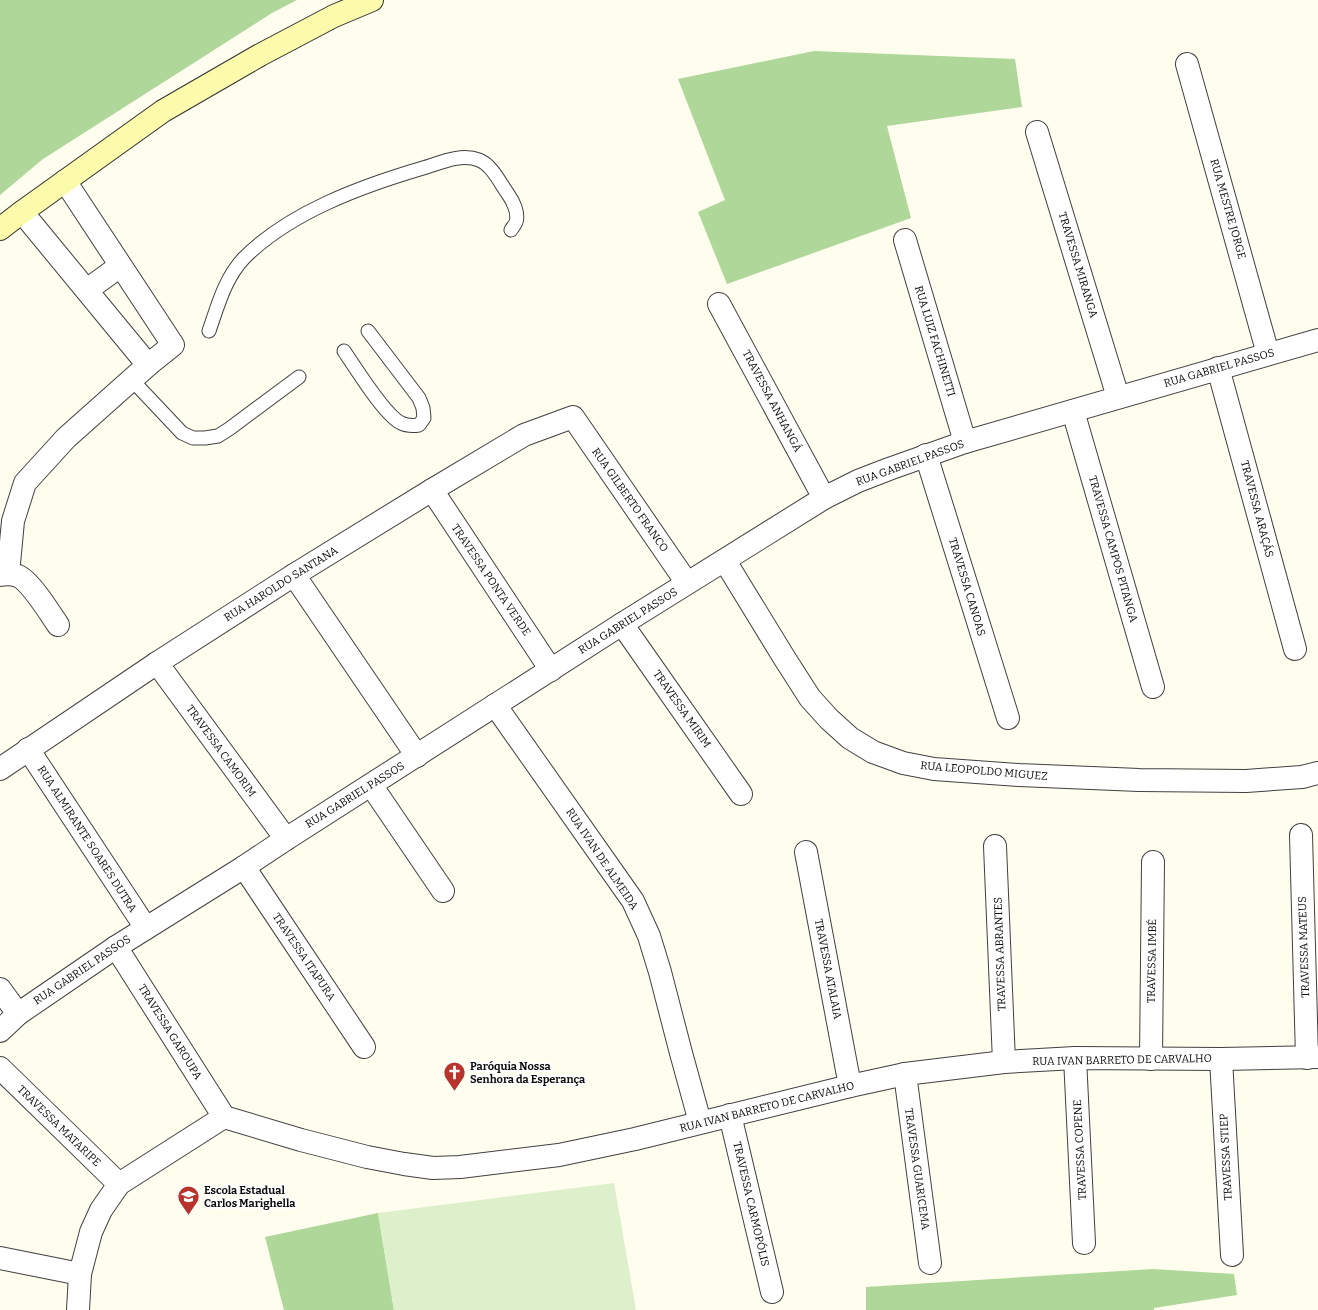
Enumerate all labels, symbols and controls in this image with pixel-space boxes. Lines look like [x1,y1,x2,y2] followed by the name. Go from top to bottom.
[1207,157,1249,261] street label: RUA MESTRE JORGE
[1056,211,1100,320] street label: TRAVESSA MIRANGA
[912,284,958,398] street label: RUA LUIZ FACHINETTI
[1162,346,1276,390] street label: RUA GABRIEL PASSOS
[740,347,805,454] street label: TRAVESSA ANHANGÁ
[854,437,966,489] street label: RUA GABRIEL PASSOS
[589,445,671,555] street label: RUA GILBERTO FRANCO
[1238,459,1277,559] street label: TRAVESSA ARAÇÁS
[1086,474,1140,624] street label: TRAVESSA CAMPOS PITANGA
[449,522,533,638] street label: TRAVESSA PONTA VERDE
[946,536,988,638] street label: TRAVESSA CANOAS
[222,544,340,624] street label: RUA HAROLDO SANTANA
[576,585,680,657] street label: RUA GABRIEL PASSOS
[650,668,714,750] street label: TRAVESSA MIRIM
[183,703,259,800] street label: TRAVESSA CAMORIM
[303,759,407,831] street label: RUA GABRIEL PASSOS
[920,759,1049,783] street label: RUA LEOPOLDO MIGUEZ
[35,763,139,915] street label: RUA ALMIRANTE SOARES DUTRA
[563,806,641,912] street label: RUA IVAN DE ALMEIDA
[1296,896,1312,998] street label: TRAVESSA MATEUS
[992,897,1008,1011] street label: TRAVESSA ABRANTES
[270,911,338,1004] street label: TRAVESSA ITAPURA
[812,918,844,1020] street label: TRAVESSA ATALAIA
[1144,919,1159,1003] street label: TRAVESSA IMBÉ
[31,933,133,1007] street label: RUA GABRIEL PASSOS
[135,982,205,1082] street label: TRAVESSA GAROUPA
[1032,1052,1212,1068] street label: RUA IVAN BARRETO DE CARVALHO
[442,1059,468,1092] church icon: Paróquia Nossa Senhora da Esperança
[470,1060,586,1086] place label: Paróquia Nossa Senhora da Esperança
[678,1079,856,1135] street label: RUA IVAN BARRETO DE CARVALHO
[15,1083,103,1169] street label: TRAVESSA MATARIPE
[1071,1099,1089,1201] street label: TRAVESSA COPENE
[902,1107,932,1231] street label: TRAVESSA GUARICEMA
[1217,1113,1235,1201] street label: TRAVESSA STIEP
[730,1140,773,1268] street label: TRAVESSA CARMOPÓLIS
[175,1183,201,1216] school or university icon: Escola Estadual Carlos Marighella
[204,1184,296,1210] place label: Escola Estadual Carlos Marighella

